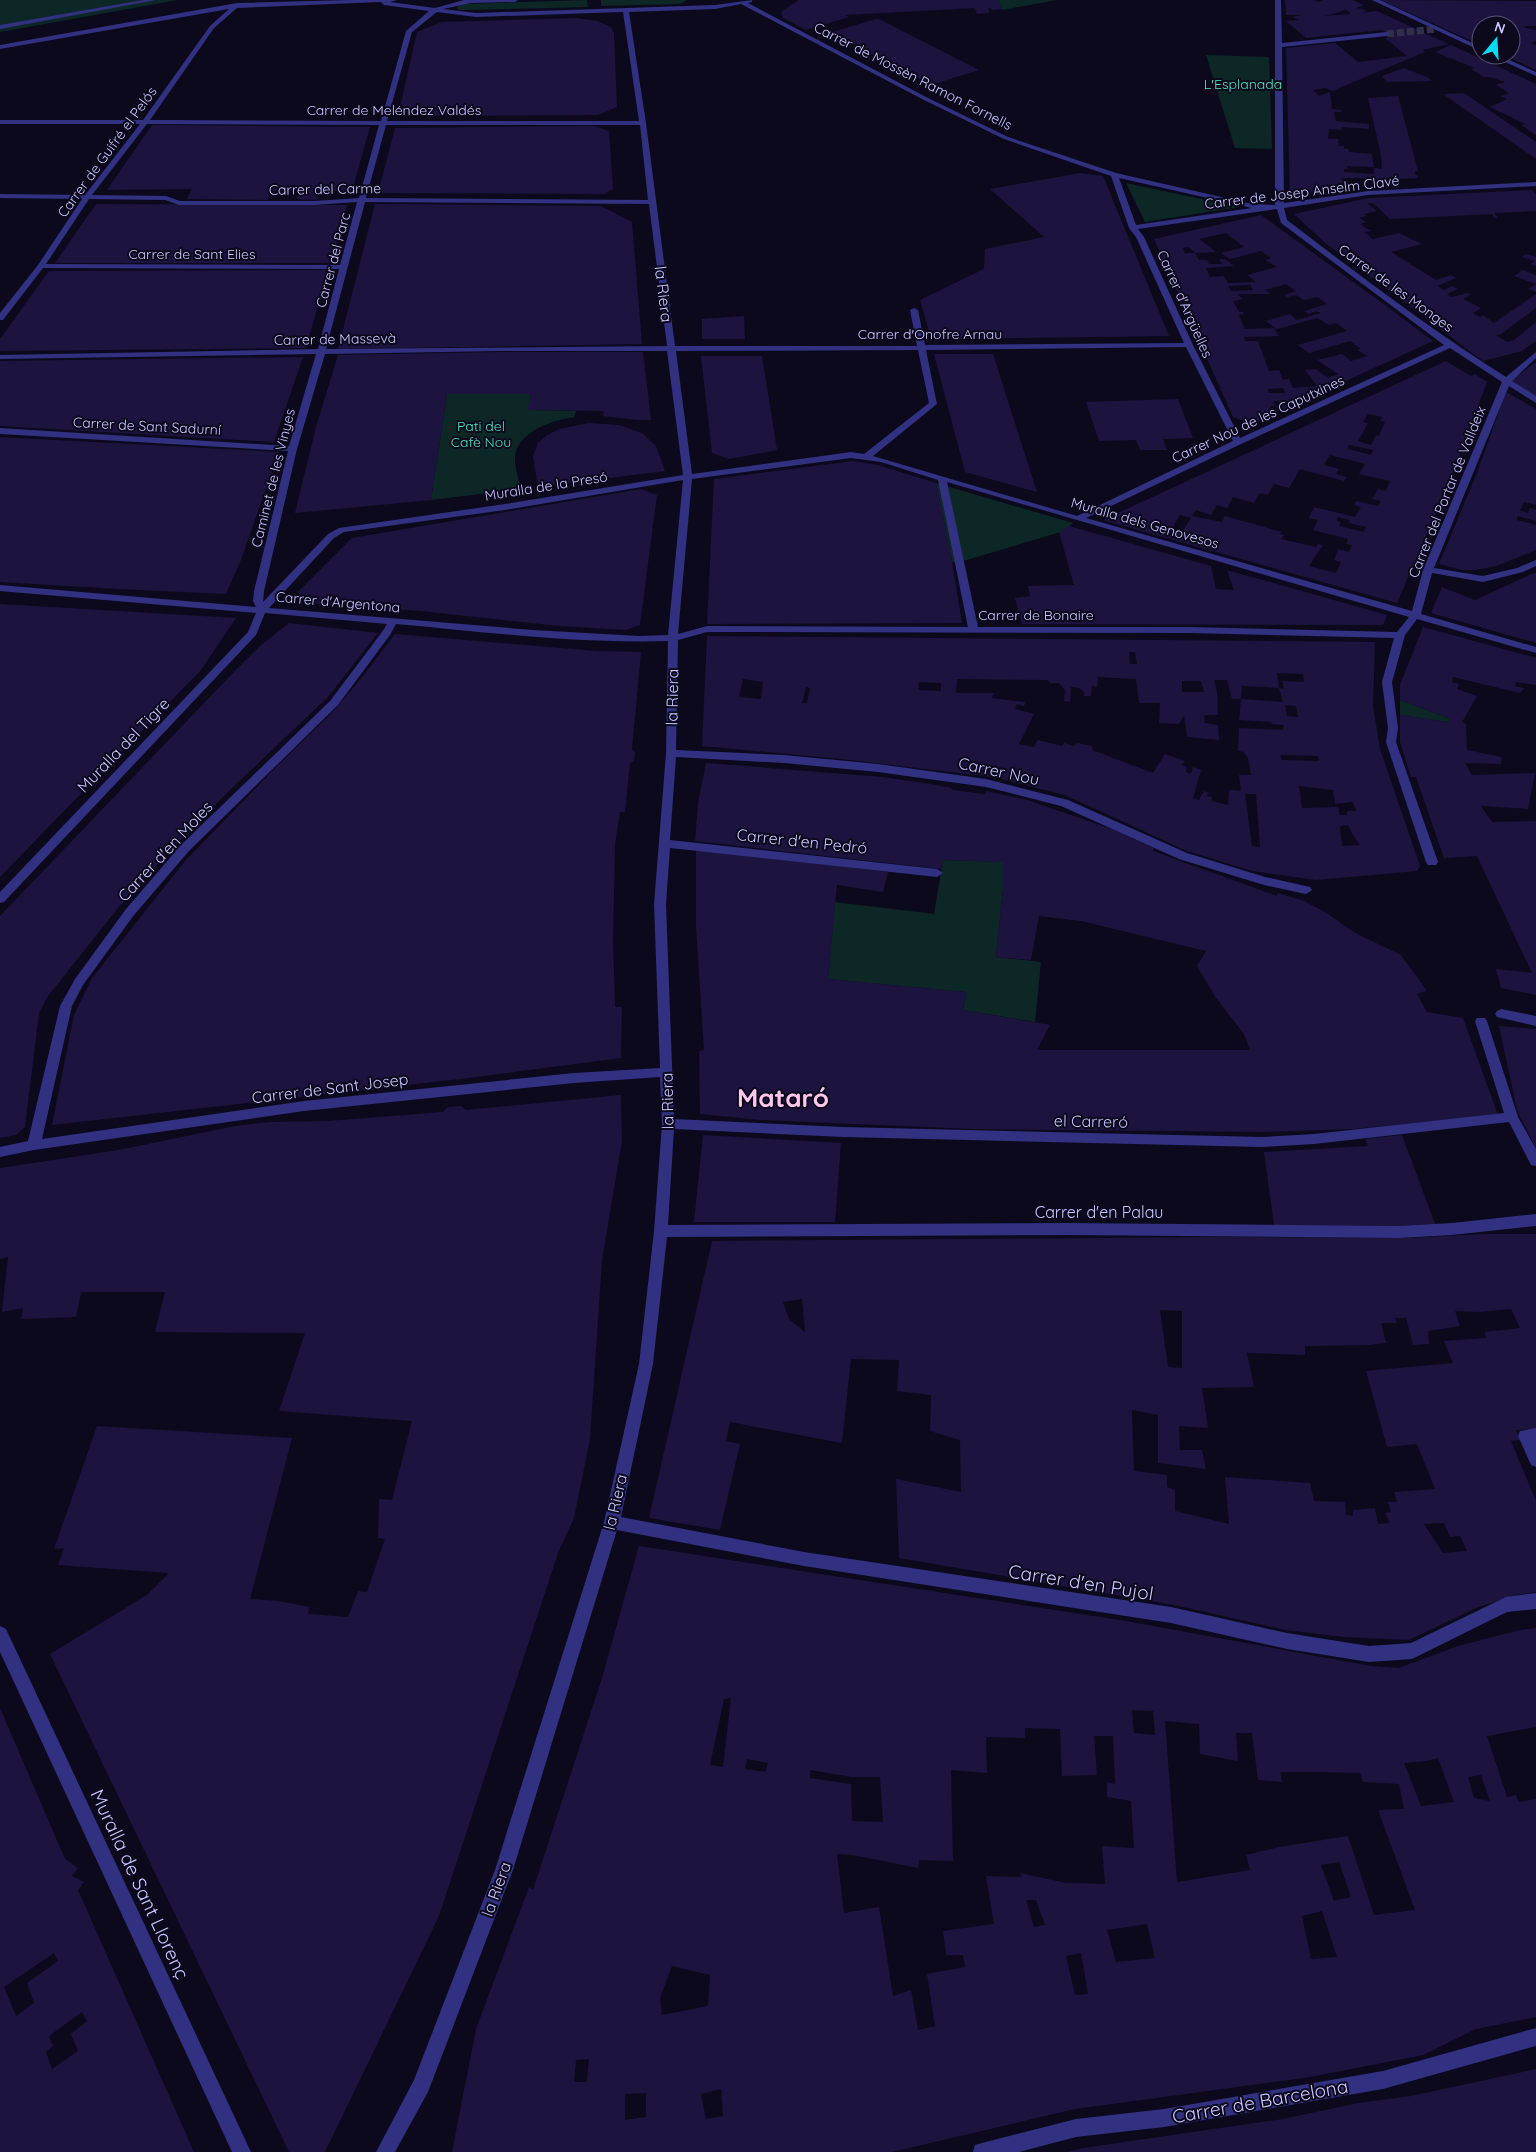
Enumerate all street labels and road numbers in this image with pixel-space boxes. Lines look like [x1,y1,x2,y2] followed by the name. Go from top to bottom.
[811,18,1015,134] street label: Carrer de Mossèn Ramon Fornells
[53,83,161,221] street label: Carrer de Guifré el Pelós
[307,101,481,119] street label: Carrer de Meléndez Valdés
[1204,171,1400,213] street label: Carrer de Josep Anselm Clavé
[269,179,381,199] street label: Carrer del Carme
[312,210,354,310] street label: Carrer del Parc
[1335,240,1457,336] street label: Carrer de les Monges
[128,245,256,263] street label: Carrer de Sant Elies
[1153,247,1217,361] street label: Carrer d'Argüelles
[651,265,677,323] street label: la Riera
[858,325,1002,343] street label: Carrer d'Onofre Arnau
[274,329,396,349] street label: Carrer de Massevà
[1169,371,1347,467] street label: Carrer Nou de les Caputxines
[1404,403,1490,580] street label: Carrer del Portar de Valldeix
[247,407,299,549] street label: Caminet de les Vinyes
[73,413,221,439] street label: Carrer de Sant Sadurní
[483,467,609,505] street label: Muralla de la Presó
[1069,493,1221,553] street label: Muralla dels Genovesos
[275,588,401,616] street label: Carrer d'Argentona
[978,606,1094,624] street label: Carrer de Bonaire
[662,669,682,725] street label: la Riera
[73,693,173,797] street label: Muralla del Tigre
[957,753,1041,789] street label: Carrer Nou
[113,797,217,905] street label: Carrer d'en Moles
[736,824,868,858] street label: Carrer d'en Pedró
[251,1068,409,1108] street label: Carrer de Sant Josep
[657,1073,677,1129] street label: la Riera
[1054,1110,1128,1132] street label: el Carreró
[1035,1202,1163,1222] street label: Carrer d'en Palau
[599,1472,631,1532] street label: la Riera
[1007,1559,1155,1605] street label: Carrer d'en Pujol
[85,1785,195,1983] street label: Muralla de Sant Llorenç
[477,1859,515,1919] street label: la Riera
[1170,2074,1350,2128] street label: Carrer de Barcelona

